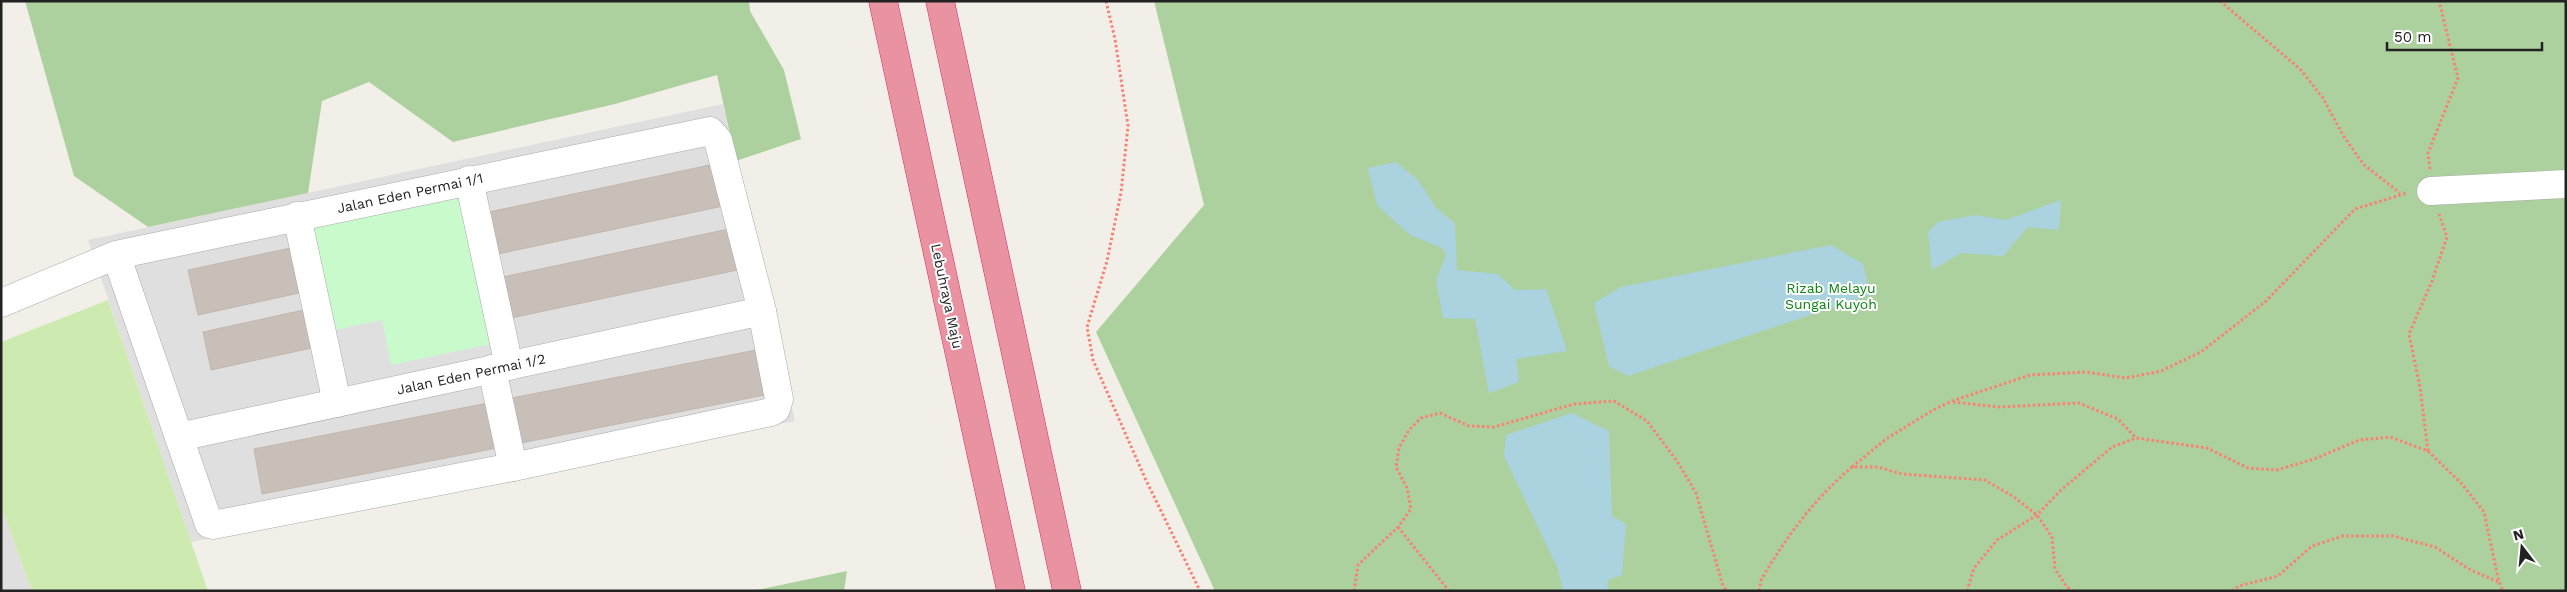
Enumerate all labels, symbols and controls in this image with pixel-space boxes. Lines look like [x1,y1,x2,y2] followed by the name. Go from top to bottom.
[2387,20,2542,52] scale bar
[2394,28,2431,46] text: 50 m
[335,170,485,216] street label: Jalan Eden Permai 1/1
[928,242,966,350] street label: Lebuhraya Maju
[1785,280,1877,312] park label: Rizab Melayu Sungai Kuyoh
[395,350,547,398] street label: Jalan Eden Permai 1/2
[2497,522,2547,572] north arrow
[2511,525,2526,544] text: N

